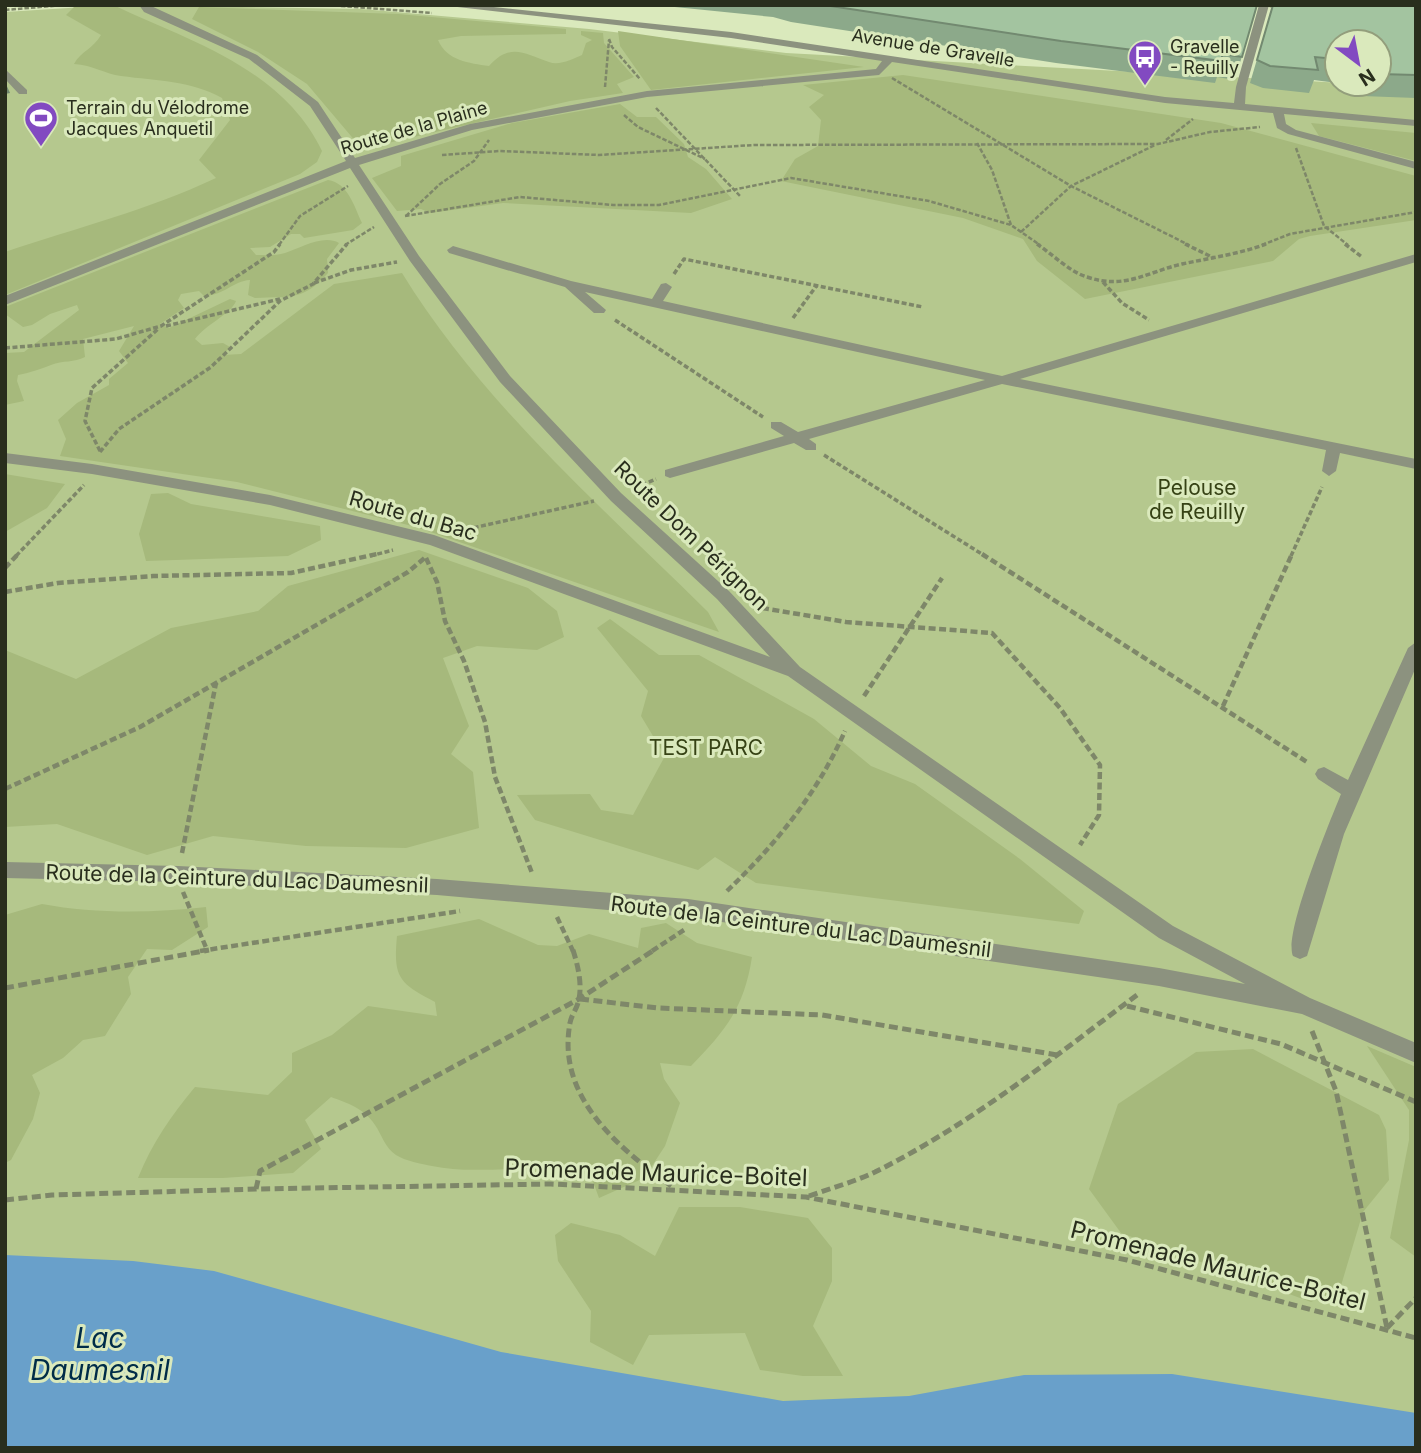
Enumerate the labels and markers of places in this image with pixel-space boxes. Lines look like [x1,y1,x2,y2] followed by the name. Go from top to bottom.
[1170,36,1240,78] place label: Gravelle - Reuilly
[1126,38,1164,87] bus stop icon: Gravelle - Reuilly
[66,97,249,139] place label: Terrain du Vélodrome Jacques Anquetil
[22,99,60,148] sports icon: Terrain du Vélodrome Jacques Anquetil

